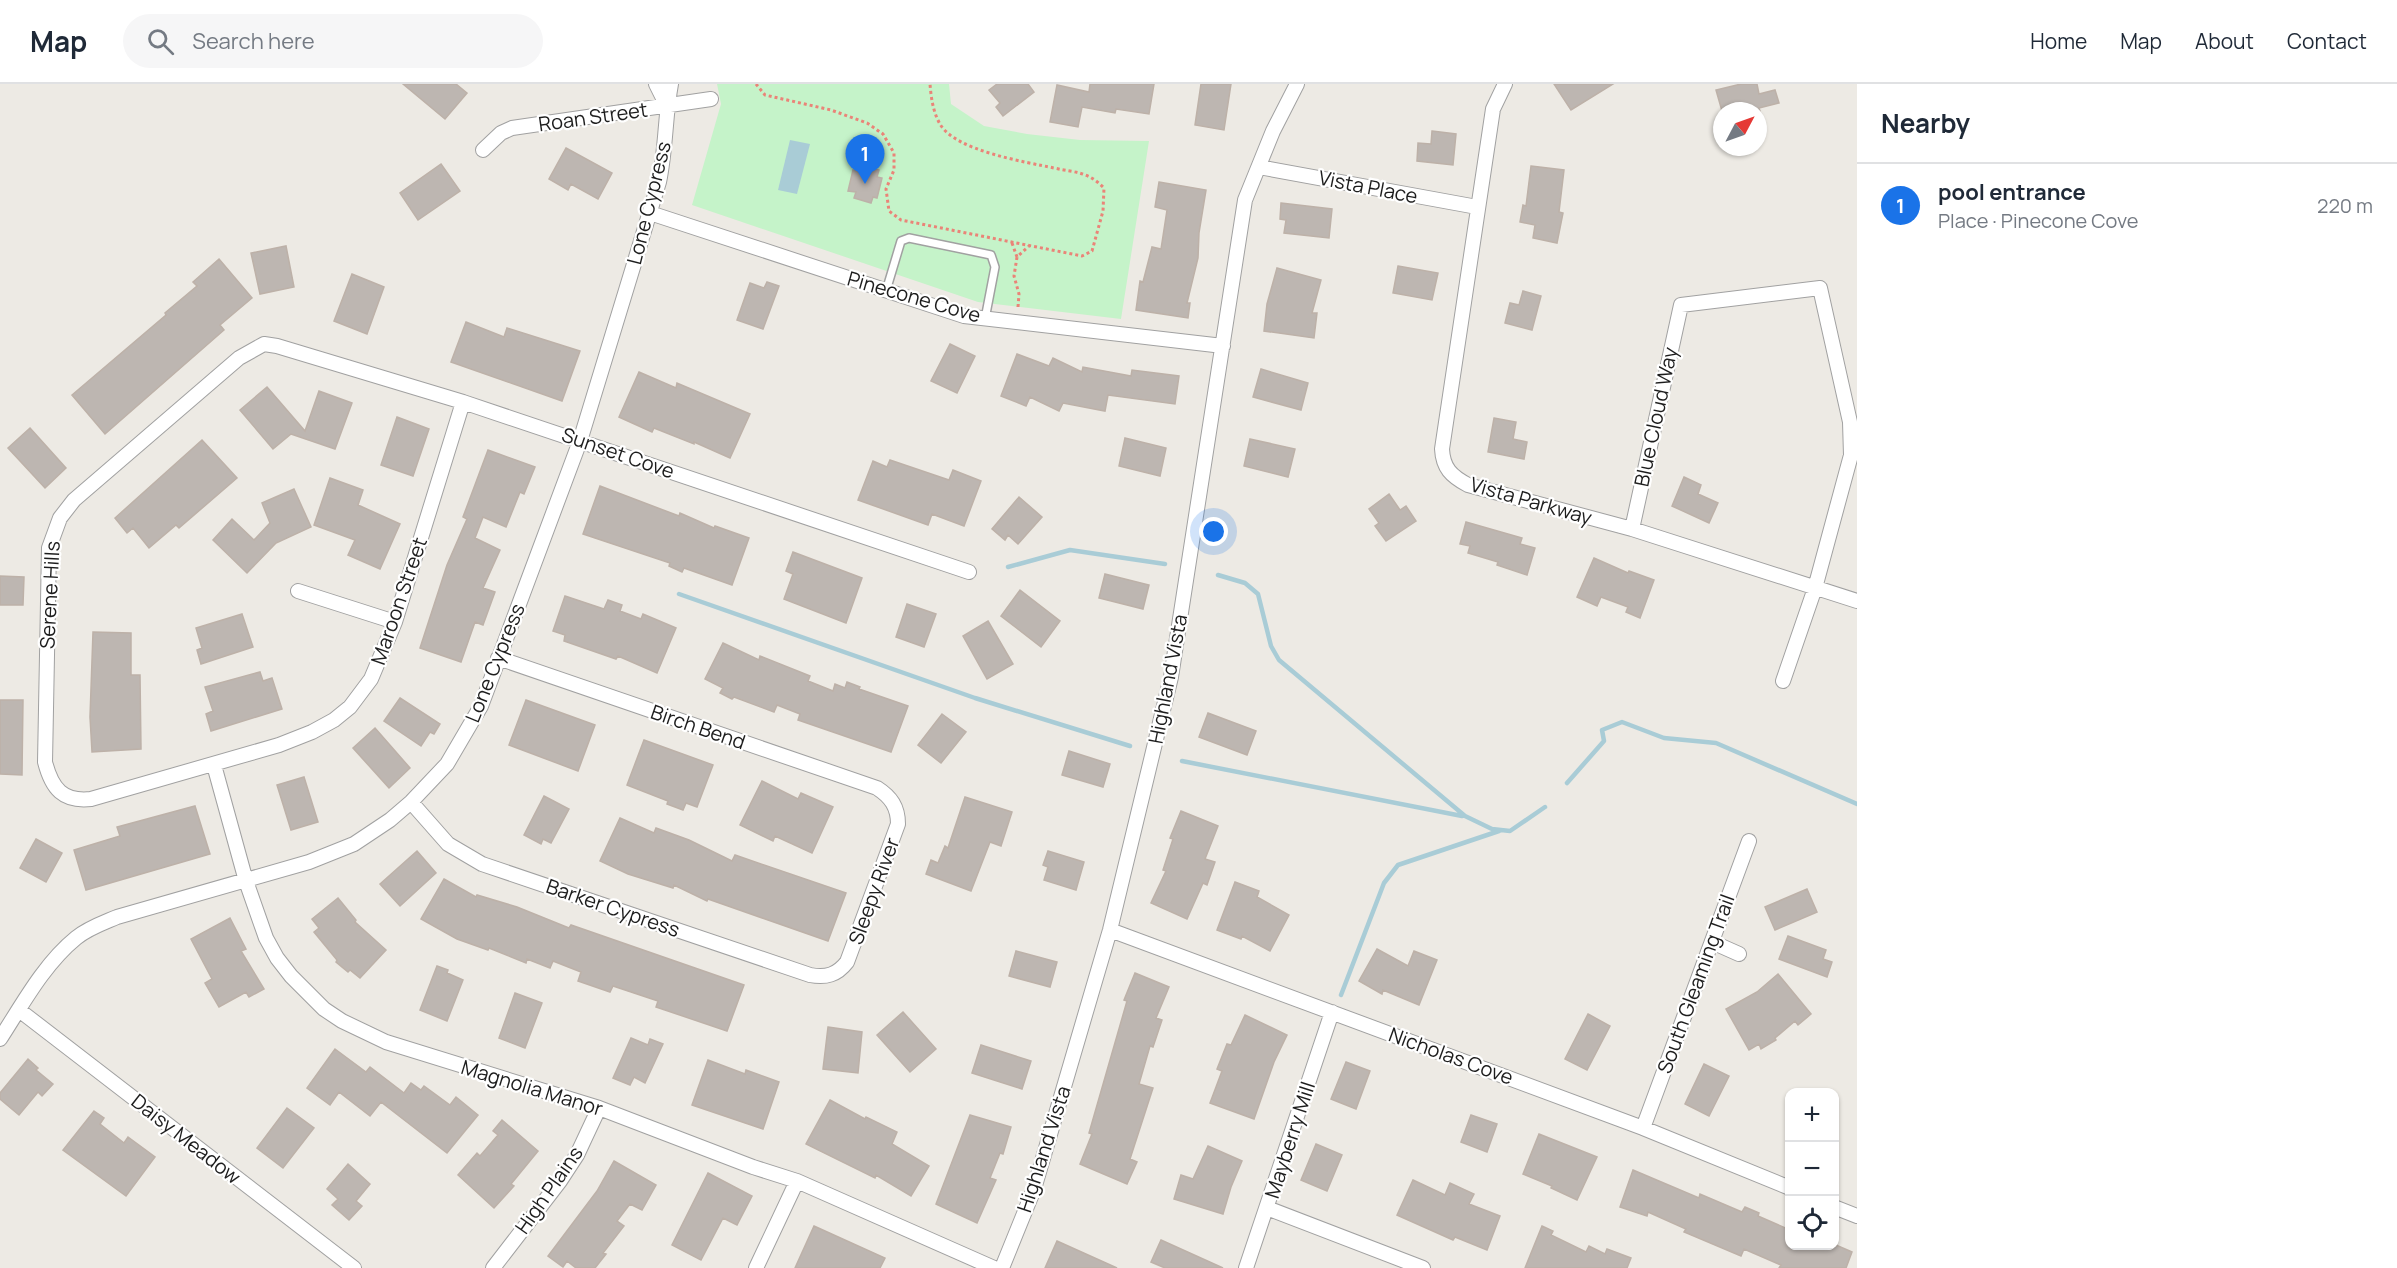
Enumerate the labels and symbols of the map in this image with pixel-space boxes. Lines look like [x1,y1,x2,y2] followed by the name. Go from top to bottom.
[537,95,649,138] street label: Roan Street
[1713,102,1767,156] north arrow
[846,135,884,184] pin: 1
[620,139,677,267] street label: Lone Cypress
[1316,164,1420,209] street label: Vista Place
[844,265,984,328] street label: Pinecone Cove
[1628,344,1684,489] street label: Blue Cloud Way
[558,421,678,484] street label: Sunset Cove
[1467,470,1596,531] street label: Vista Parkway
[1199,517,1228,546] your location
[364,533,433,668] street label: Maroon Street
[33,540,66,650] street label: Serene Hills
[458,599,531,726] street label: Lone Cypress
[1142,612,1193,746] street label: Highland Vista
[647,698,749,755] street label: Birch Bend
[842,834,905,948] street label: Sleepy River
[543,872,684,943] street label: Barker Cypress
[1651,890,1741,1077] street label: South Gleaming Trail
[1385,1021,1517,1091] street label: Nicholas Cove
[458,1053,606,1122] street label: Magnolia Manor
[1258,1078,1321,1202] street label: Mayberry Mill
[1010,1082,1077,1216] street label: Highland Vista
[126,1087,247,1190] street label: Daisy Meadow
[509,1141,589,1239] street label: High Plains

